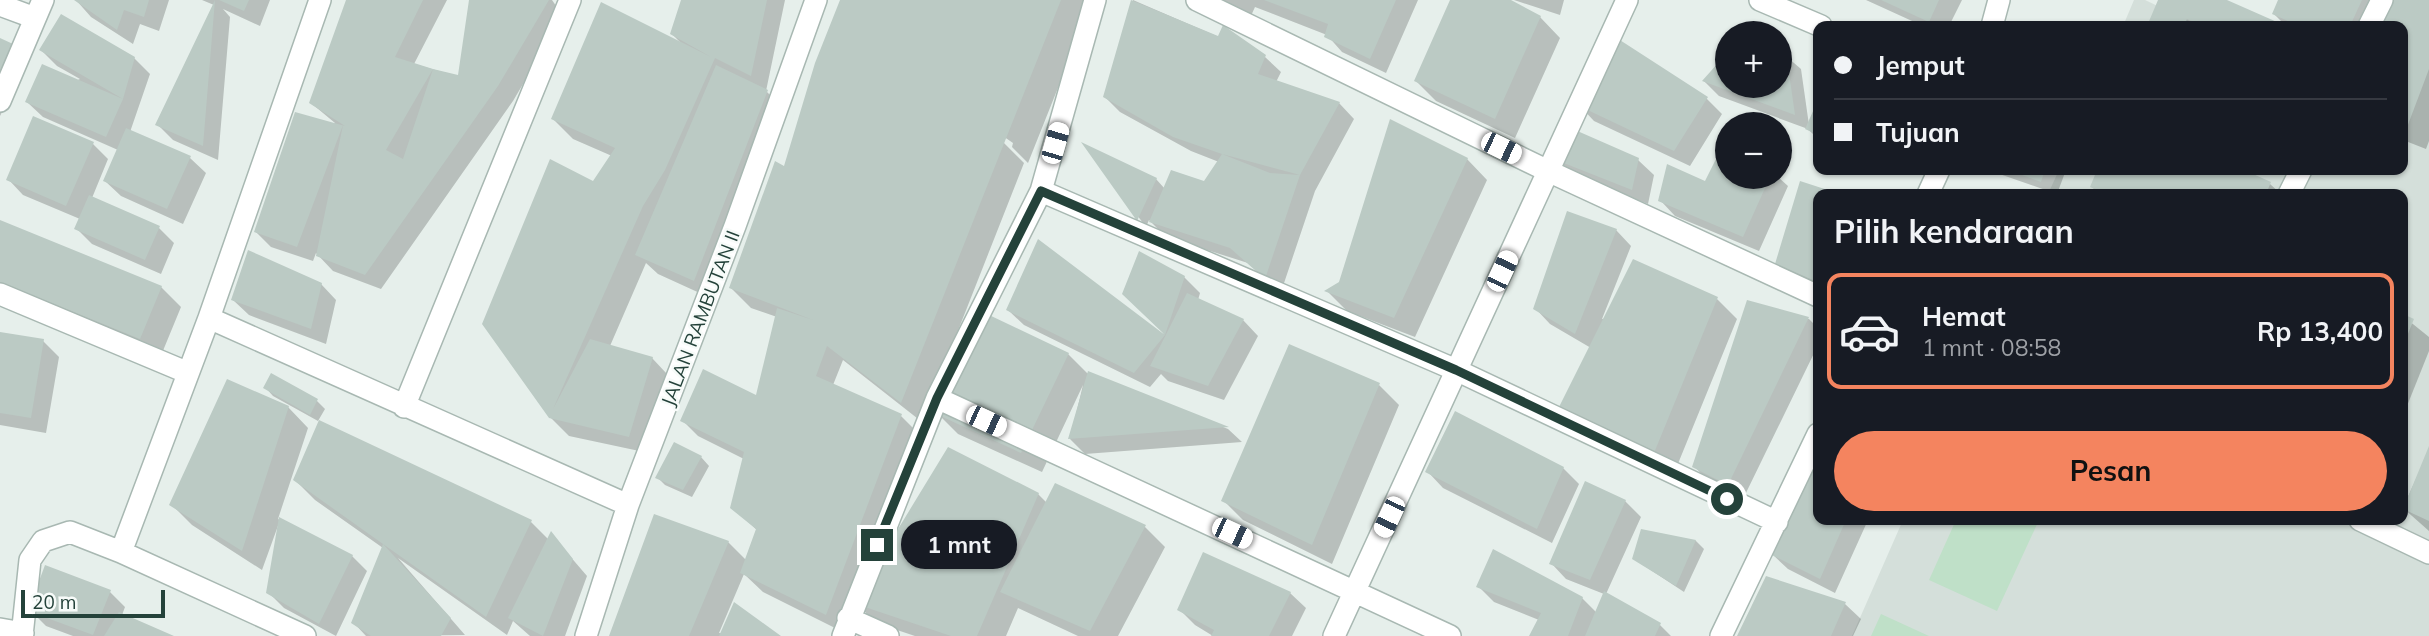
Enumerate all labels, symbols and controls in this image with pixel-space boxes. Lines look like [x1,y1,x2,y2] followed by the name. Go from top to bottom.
[1715,21,1792,189] map controls
[1715,21,1792,98] button: +
[1876,49,1965,82] text: Jemput
[1715,112,1792,189] button: −
[1876,116,1960,149] text: Tujuan
[1040,120,1071,166] car
[1478,129,1525,167] car
[1834,211,2074,251] text: Pilih kendaraan
[655,227,745,409] street label: JALAN RAMBUTAN II
[1484,248,1521,294] car
[1838,300,1901,363] icon: car
[1922,300,2006,333] text: Hemat
[2257,315,2383,348] text: Rp 13,400
[1922,333,2061,362] text: 1 mnt · 08:58
[963,403,1010,439] car
[1834,431,2387,511] button: Pesan
[1711,483,1743,515] route start
[1371,494,1408,540] car
[1209,515,1256,551] car
[902,520,1017,570] callout: 1 mnt
[861,529,893,561] route end
[927,530,991,559] text: 1 mnt
[21,587,164,619] scale bar
[32,590,76,614] text: 20 m

